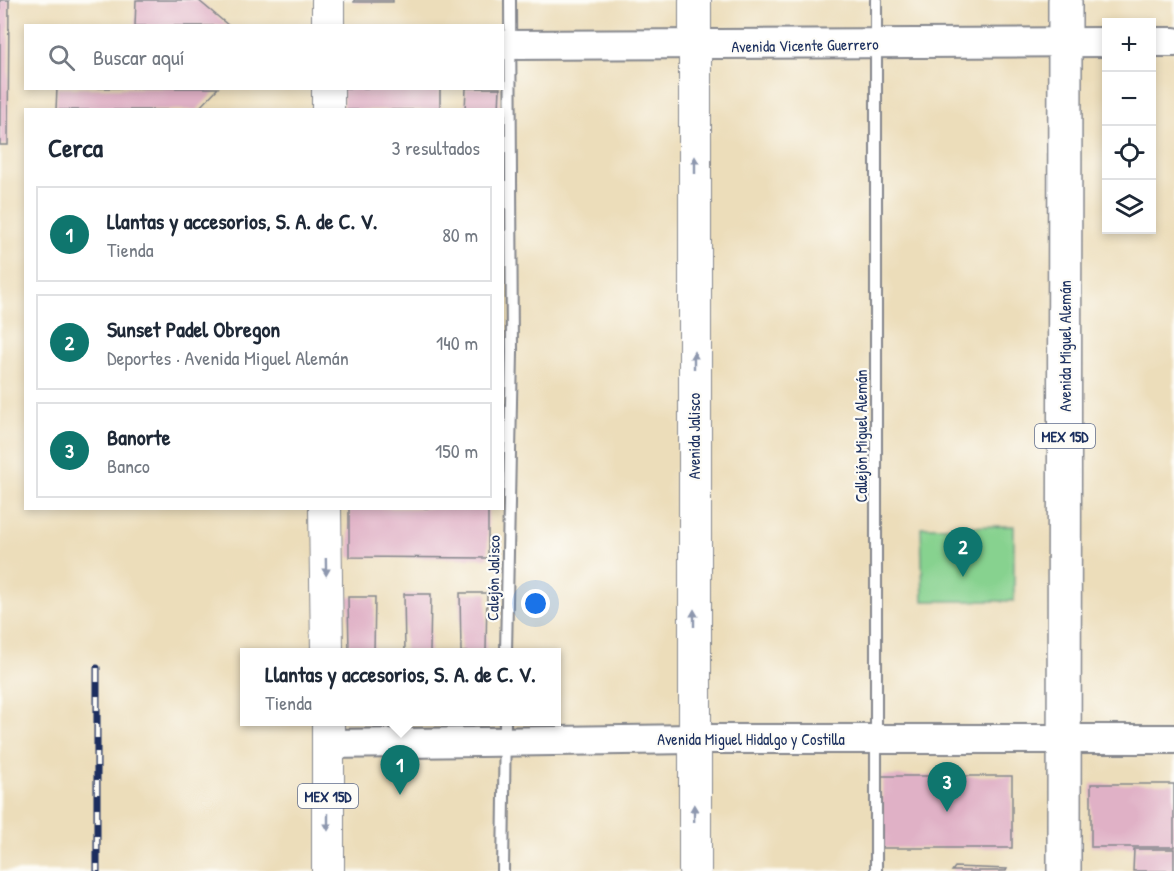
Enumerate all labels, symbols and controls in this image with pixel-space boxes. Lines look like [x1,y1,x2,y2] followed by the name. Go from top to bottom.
[1102,18,1156,234] map controls
[1102,18,1156,72] button: +
[24,24,504,90] search box
[731,33,879,57] street label: Avenida Vicente Guerrero
[45,41,78,74] icon: search
[93,42,185,72] text: Buscar aquí
[1102,72,1156,126] button: −
[1102,126,1156,180] button: locate
[48,130,103,165] text: Cerca
[391,134,480,161] text: 3 resultados
[690,155,700,174] one-way arrow
[1102,180,1156,234] button: layers
[107,206,377,236] text: Llantas y accesorios, S. A. de C. V.
[66,221,73,248] text: 1
[442,221,478,248] text: 80 m
[107,236,153,263] text: Tienda
[1054,280,1076,412] street label: Avenida Miguel Alemán
[107,314,280,344] text: Sunset Padel Obregon
[65,329,74,356] text: 2
[436,329,478,356] text: 140 m
[107,344,349,371] text: Deportes · Avenida Miguel Alemán
[690,350,699,369] one-way arrow
[850,369,872,503] street label: Callejón Miguel Alemán
[683,392,705,479] street label: Avenida Jalisco
[107,422,170,452] text: Banorte
[1035,424,1095,448] road number: MEX 15D
[65,437,74,464] text: 3
[435,437,478,464] text: 150 m
[107,452,150,479] text: Banco
[944,528,982,577] pin: 2
[481,534,505,621] street label: Calejón Jalisco
[321,557,331,576] one-way arrow
[521,589,550,618] your location
[689,608,699,627] one-way arrow
[240,648,561,726] popup
[265,659,536,689] text: Llantas y accesorios, S. A. de C. V.
[265,689,312,716] text: Tienda
[657,728,845,750] street label: Avenida Miguel Hidalgo y Costilla
[380,746,420,795] pin: 1
[928,762,966,812] pin: 3
[298,784,358,808] road number: MEX 15D
[689,803,699,822] one-way arrow
[323,812,333,831] one-way arrow

